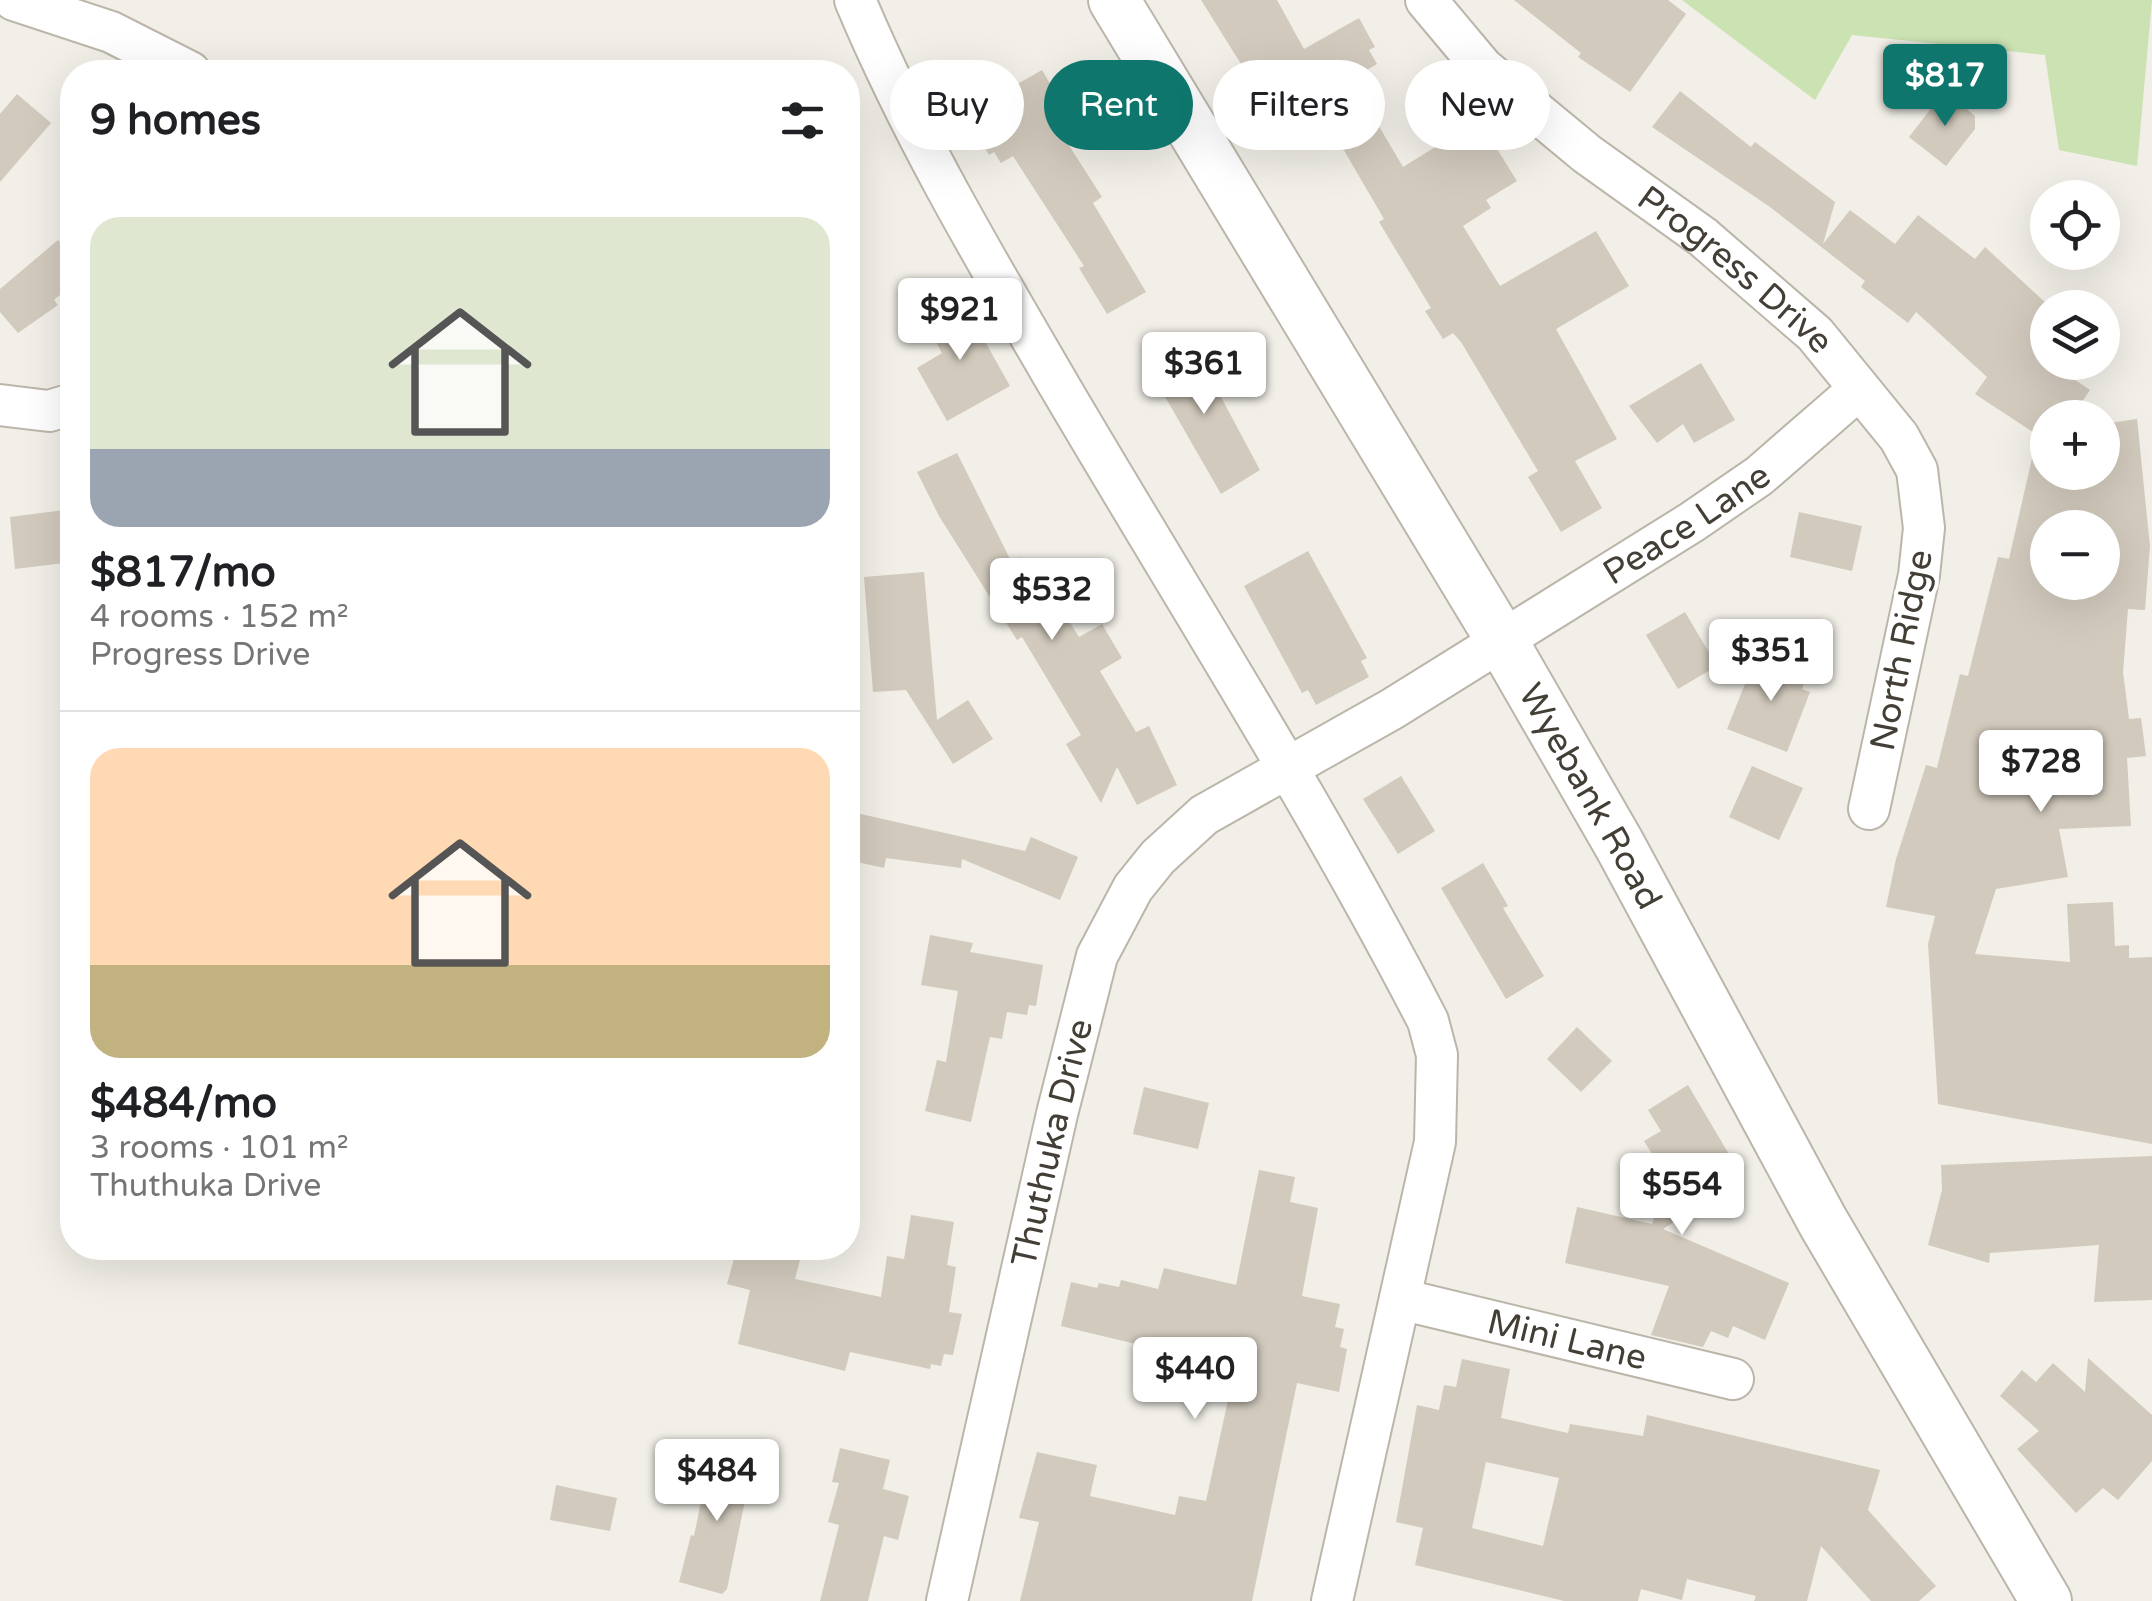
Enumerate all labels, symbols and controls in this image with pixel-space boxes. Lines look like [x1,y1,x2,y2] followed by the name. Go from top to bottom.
[1886,44,2004,129] pin: $817
[1905,57,1985,95] text: $817
[890,60,1024,150] chip: Buy
[1044,60,1193,150] chip: Rent
[1213,60,1385,150] chip: Filters
[1405,60,1550,150] chip: New
[775,93,830,148] icon: filters
[90,95,261,146] text: 9 homes
[1629,177,1842,362] street label: Progress Drive
[2030,180,2120,600] map controls
[2030,180,2120,270] button: locate
[901,278,1019,363] pin: $921
[370,282,550,462] icon: home
[2030,290,2120,380] button: layers
[920,291,1000,329] text: $921
[1145,332,1263,417] pin: $361
[1164,345,1244,383] text: $361
[2030,400,2120,490] button: +
[1596,455,1779,594] street label: Peace Lane
[2030,510,2120,600] button: −
[1862,546,1942,754] street label: North Ridge
[90,547,276,598] text: $817/mo
[993,558,1111,643] pin: $532
[1012,571,1092,609] text: $532
[90,598,349,636] text: 4 rooms · 152 m²
[1712,619,1830,704] pin: $351
[1731,632,1811,670] text: $351
[90,636,310,674] text: Progress Drive
[1509,676,1670,917] street label: Wyebank Road
[1982,730,2100,815] pin: $728
[2001,743,2081,781] text: $728
[370,813,550,993] icon: home
[1003,1015,1102,1271] street label: Thuthuka Drive
[90,1078,277,1129] text: $484/mo
[90,1129,349,1167] text: 3 rooms · 101 m²
[1623,1153,1741,1238] pin: $554
[1642,1166,1722,1204] text: $554
[90,1167,321,1205] text: Thuthuka Drive
[1483,1301,1651,1380] street label: Mini Lane
[1136,1337,1254,1422] pin: $440
[1155,1350,1235,1388] text: $440
[658,1439,776,1524] pin: $484
[677,1452,757,1490] text: $484

